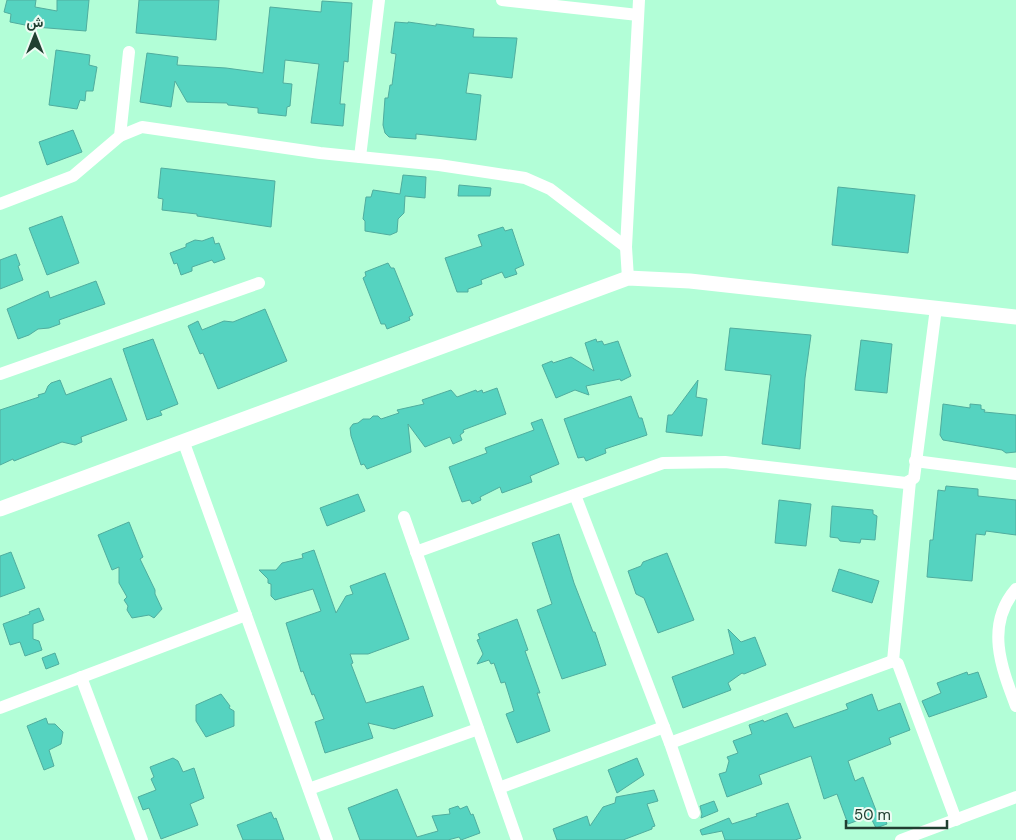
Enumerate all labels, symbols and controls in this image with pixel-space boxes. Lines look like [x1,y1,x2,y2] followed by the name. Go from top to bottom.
[10,10,60,60] north arrow
[27,13,44,31] text: ش
[846,798,947,830] scale bar
[854,805,891,825] text: 50 m

